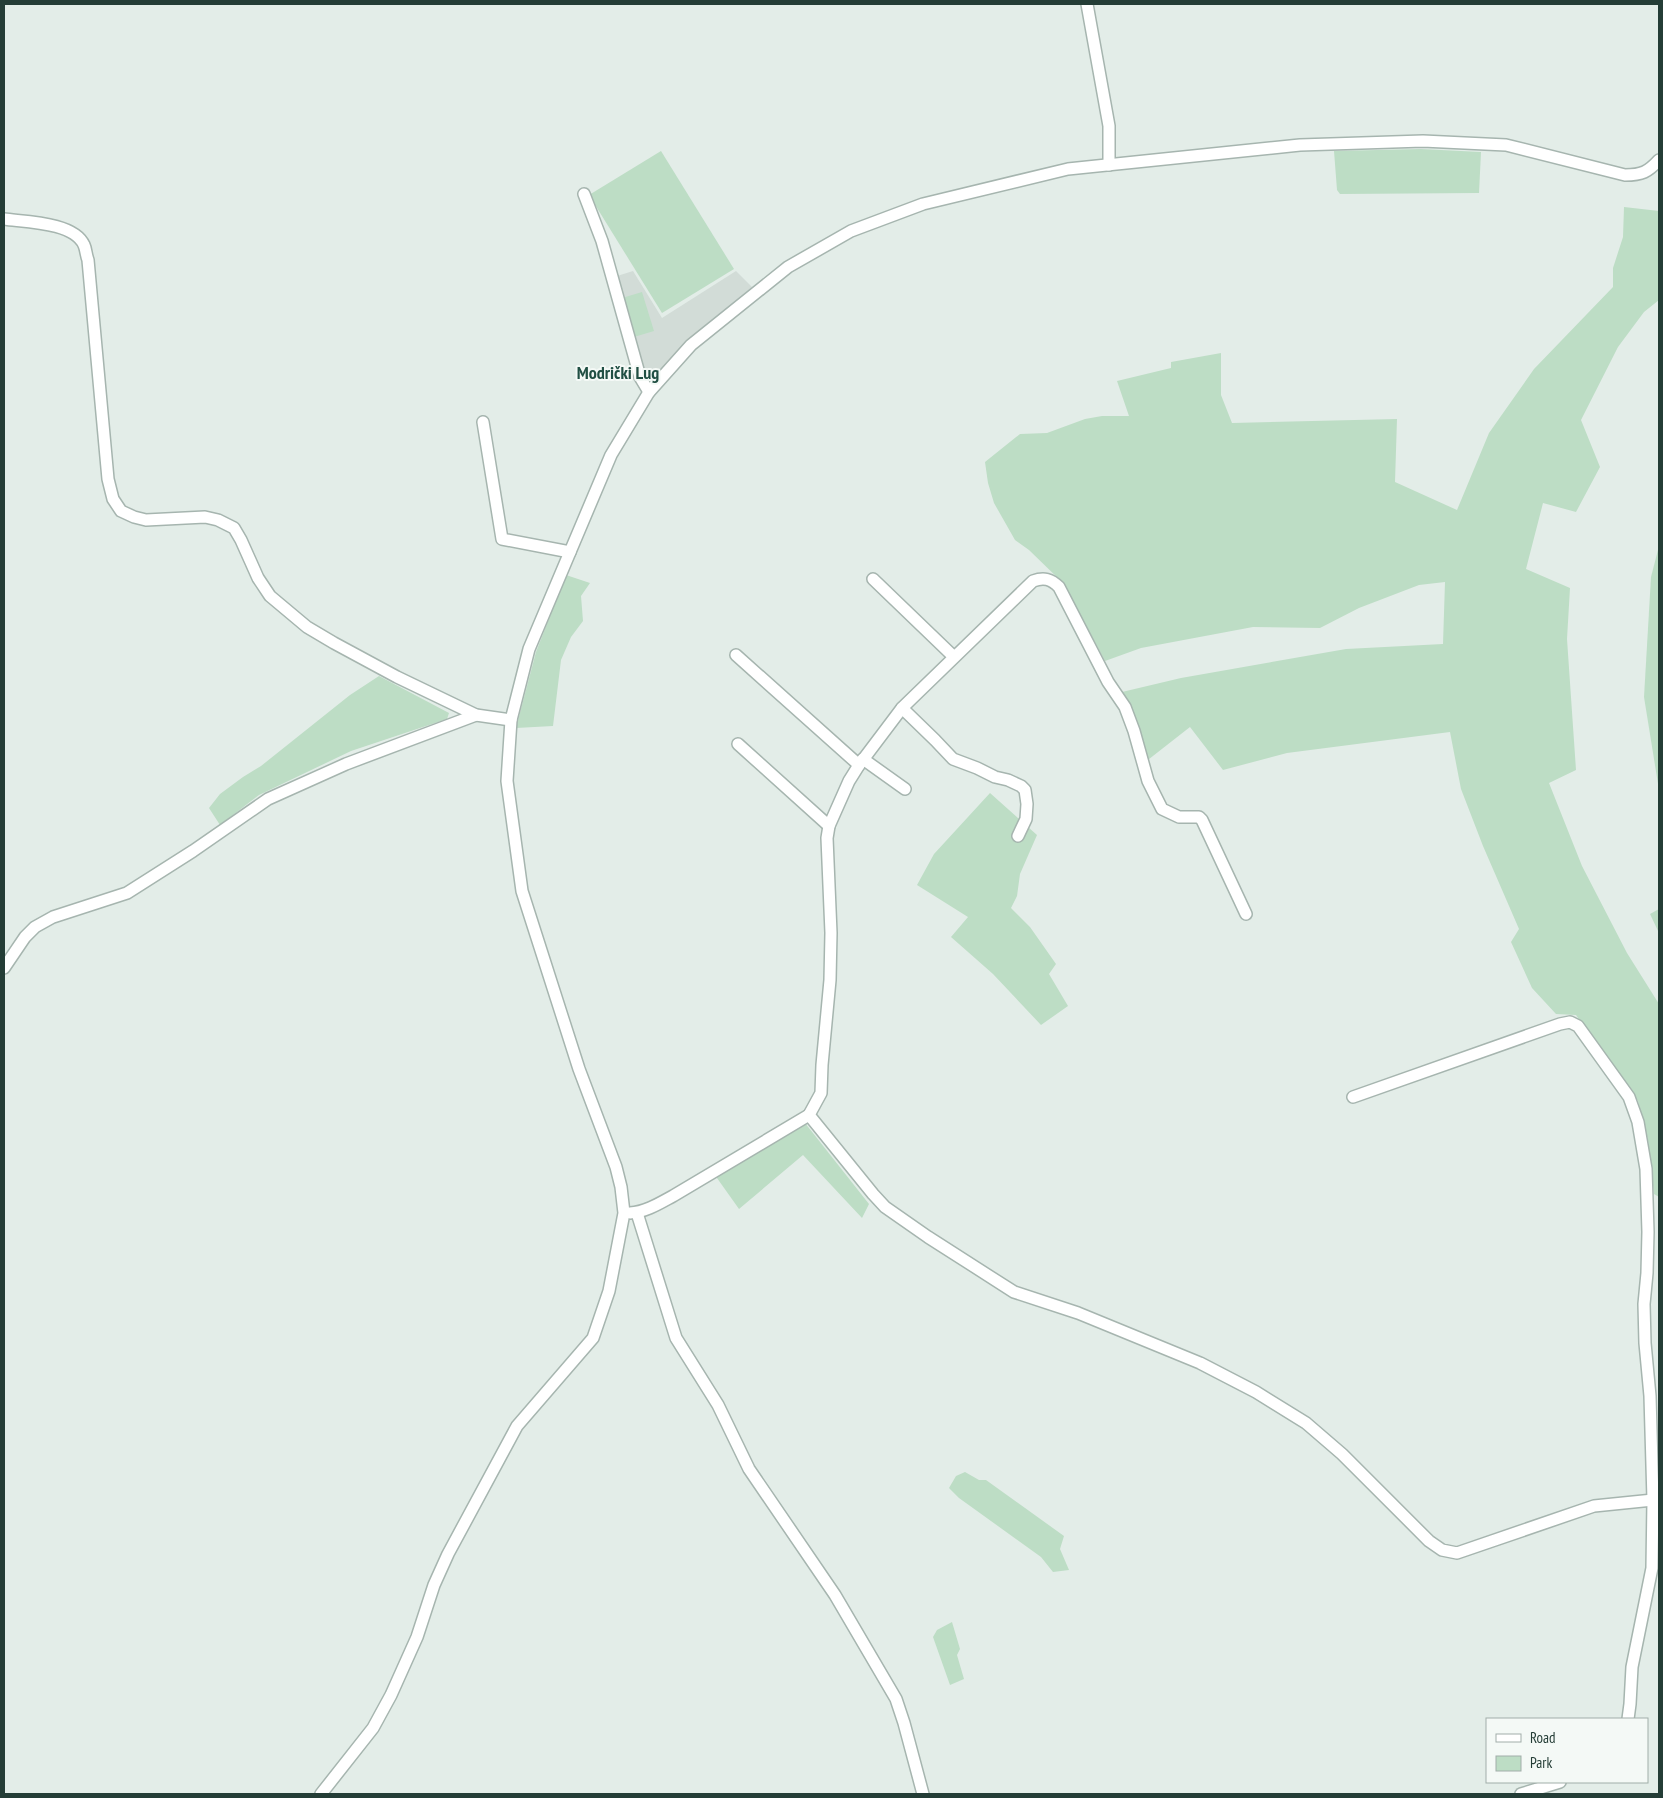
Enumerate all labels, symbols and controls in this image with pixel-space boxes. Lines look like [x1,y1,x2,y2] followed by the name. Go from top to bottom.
[577,361,659,384] district label: Modrički Lug
[1486,1718,1648,1783] legend
[1530,1728,1556,1747] text: Road
[1530,1753,1552,1772] text: Park

